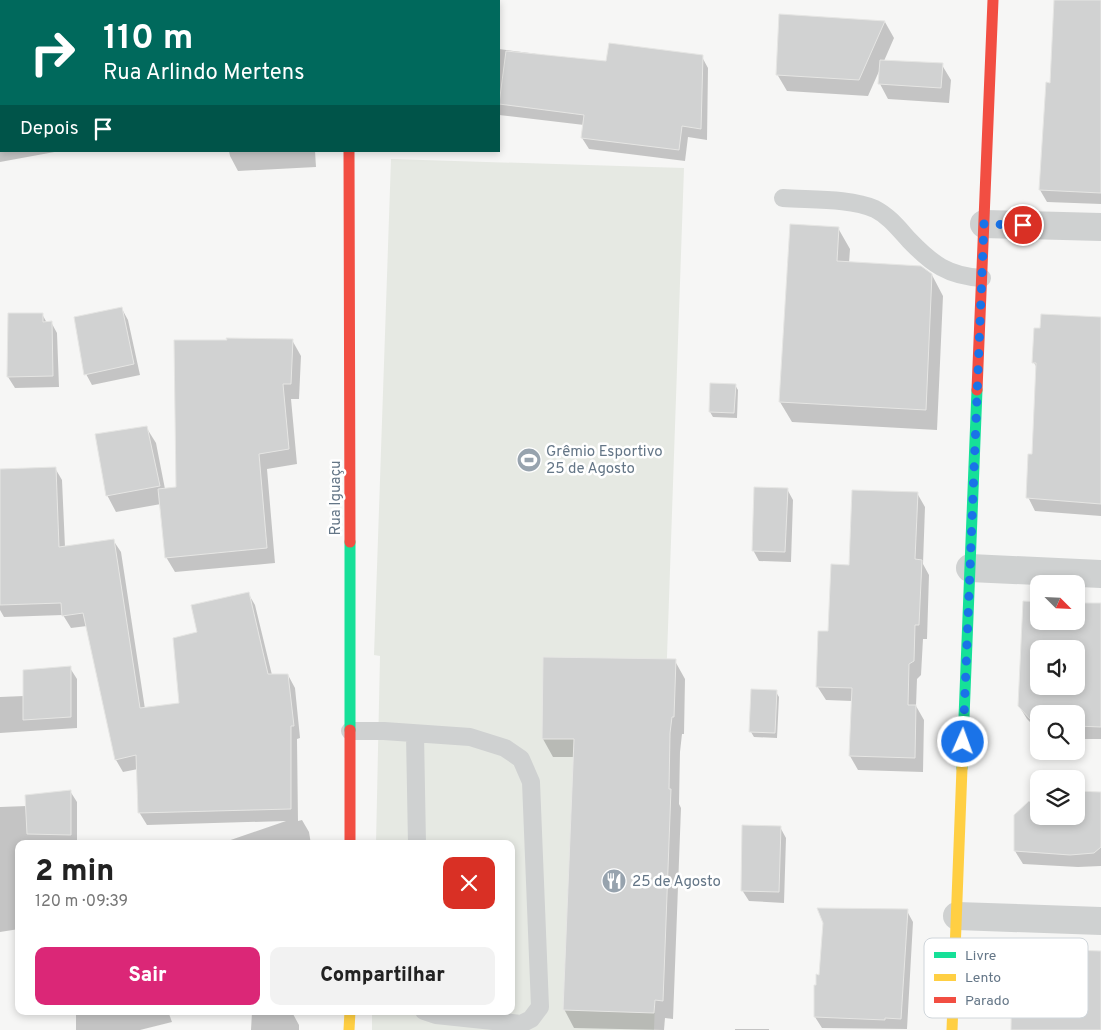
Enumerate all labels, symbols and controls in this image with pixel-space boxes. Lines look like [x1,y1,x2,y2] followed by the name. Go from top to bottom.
[103,17,193,61] text: 110 m
[20,20,85,85] icon: right
[103,60,305,87] text: Rua Arlindo Mertens
[89,115,117,143] icon: arrive
[20,117,79,141] text: Depois
[1002,204,1044,246] pin
[1009,211,1037,239] icon: arrive
[546,443,663,479] place label: Grêmio Esportivo 25 de Agosto
[516,447,542,473] sports icon: Grêmio Esportivo 25 de Agosto
[327,461,346,535] street label: Rua Iguaçu
[1030,575,1085,630] north arrow
[1030,575,1085,825] map controls
[1030,640,1085,695] button: sound
[1030,705,1085,760] button: search
[936,715,988,767] position arrow
[1030,770,1085,825] button: layers
[35,854,114,891] text: 2 min
[443,857,495,909] button: close
[601,868,627,894] restaurant icon: 25 de Agosto
[632,873,721,892] place label: 25 de Agosto
[35,892,128,912] text: 120 m · 09:39
[924,938,1088,1018] legend
[35,947,260,1005] button: Sair
[270,947,495,1005] button: Compartilhar
[965,948,996,965] text: Livre
[965,970,1001,987] text: Lento
[965,993,1010,1010] text: Parado

